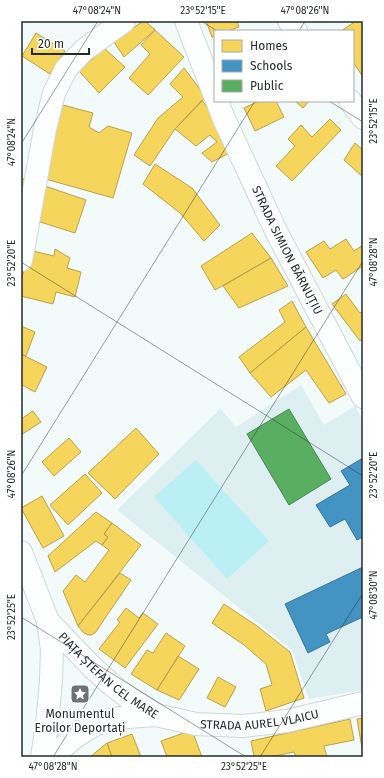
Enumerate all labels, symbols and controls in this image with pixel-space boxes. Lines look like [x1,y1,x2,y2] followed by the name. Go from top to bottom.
[73,5,121,17] text: 47°08'24"N
[180,5,226,17] text: 23°52'15"E
[281,5,329,17] text: 47°08'26"N
[32,30,89,56] scale bar
[214,30,354,102] legend
[38,37,64,51] text: 20 m
[250,39,288,53] text: Homes
[250,59,293,73] text: Schools
[250,79,284,93] text: Public
[368,98,380,144] text: 23°52'15"E
[6,118,18,166] text: 47°08'24"N
[249,184,326,317] street label: STRADA SIMION BĂRNUȚIU
[368,237,380,287] text: 47°08'28"N
[6,240,18,286] text: 23°52'20"E
[6,450,18,498] text: 47°08'26"N
[368,452,380,498] text: 23°52'20"E
[368,570,380,620] text: 47°08'30"N
[6,594,18,640] text: 23°52'25"E
[56,629,161,722] street label: PIAȚA ȘTEFAN CEL MARE
[69,683,91,705] place icon: Monumentul Eroilor Deportați
[35,707,125,736] place label: Monumentul Eroilor Deportați
[200,707,320,733] street label: STRADA AUREL VLAICU
[28,761,78,773] text: 47°08'28"N
[221,761,267,773] text: 23°52'25"E

